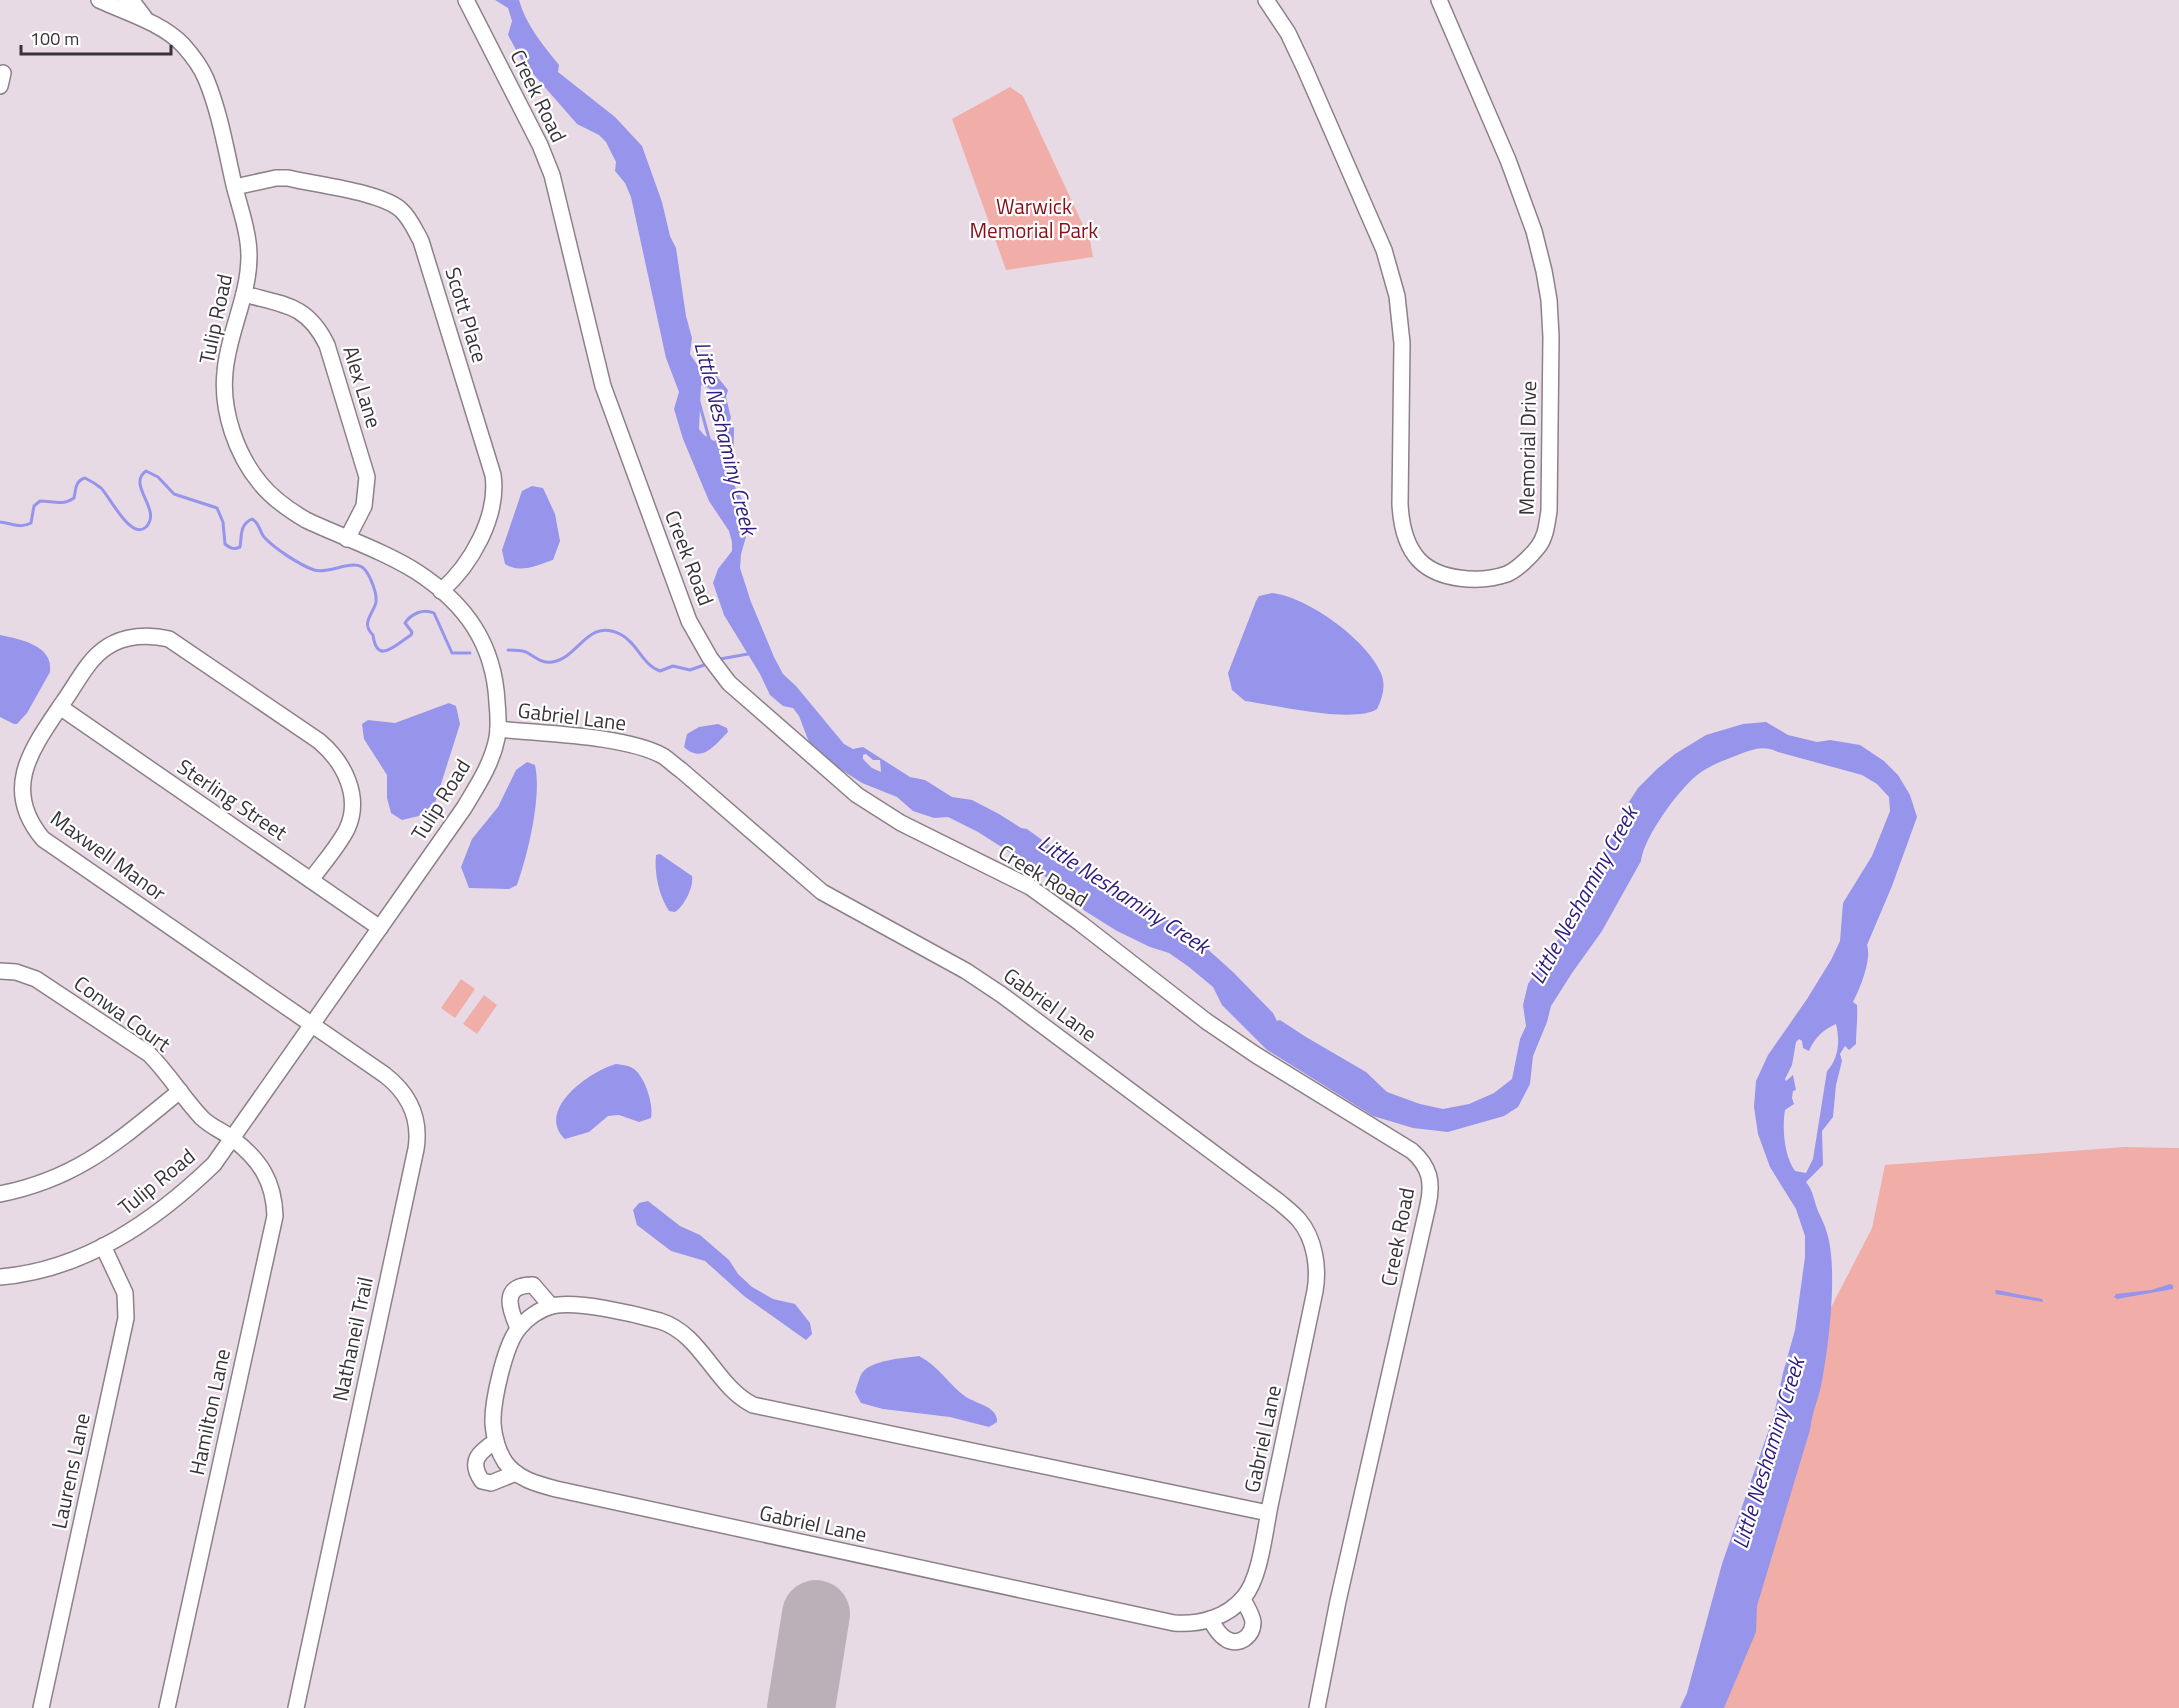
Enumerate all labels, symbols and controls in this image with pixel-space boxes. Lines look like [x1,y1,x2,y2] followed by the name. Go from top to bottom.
[21,18,171,56] scale bar
[30,25,79,52] text: 100 m
[503,44,575,147] street label: Creek Road
[970,190,1098,246] park label: Warwick Memorial Park
[437,263,497,366] street label: Scott Place
[190,271,240,367] street label: Tulip Road
[686,338,767,540] water label: Little Neshaminy Creek
[335,342,391,432] street label: Alex Lane
[1510,380,1544,516] street label: Memorial Drive
[657,505,723,610] street label: Creek Road
[516,693,628,739] street label: Gabriel Lane
[171,750,295,848] street label: Sterling Street
[402,752,478,847] street label: Tulip Road
[1520,798,1647,990] water label: Little Neshaminy Creek
[44,802,173,908] street label: Maxwell Manor
[1032,826,1218,963] water label: Little Neshaminy Creek
[993,836,1095,915] street label: Creek Road
[997,959,1104,1049] street label: Gabriel Lane
[68,967,178,1060] street label: Conwa Court
[111,1140,202,1222] street label: Tulip Road
[1372,1185,1422,1289] street label: Creek Road
[323,1274,381,1404] street label: Nathaneil Trail
[180,1346,238,1478] street label: Hamilton Lane
[1723,1351,1814,1553] water label: Little Neshaminy Creek
[1235,1382,1289,1495] street label: Gabriel Lane
[42,1410,98,1532] street label: Laurens Lane
[757,1496,870,1550] street label: Gabriel Lane

